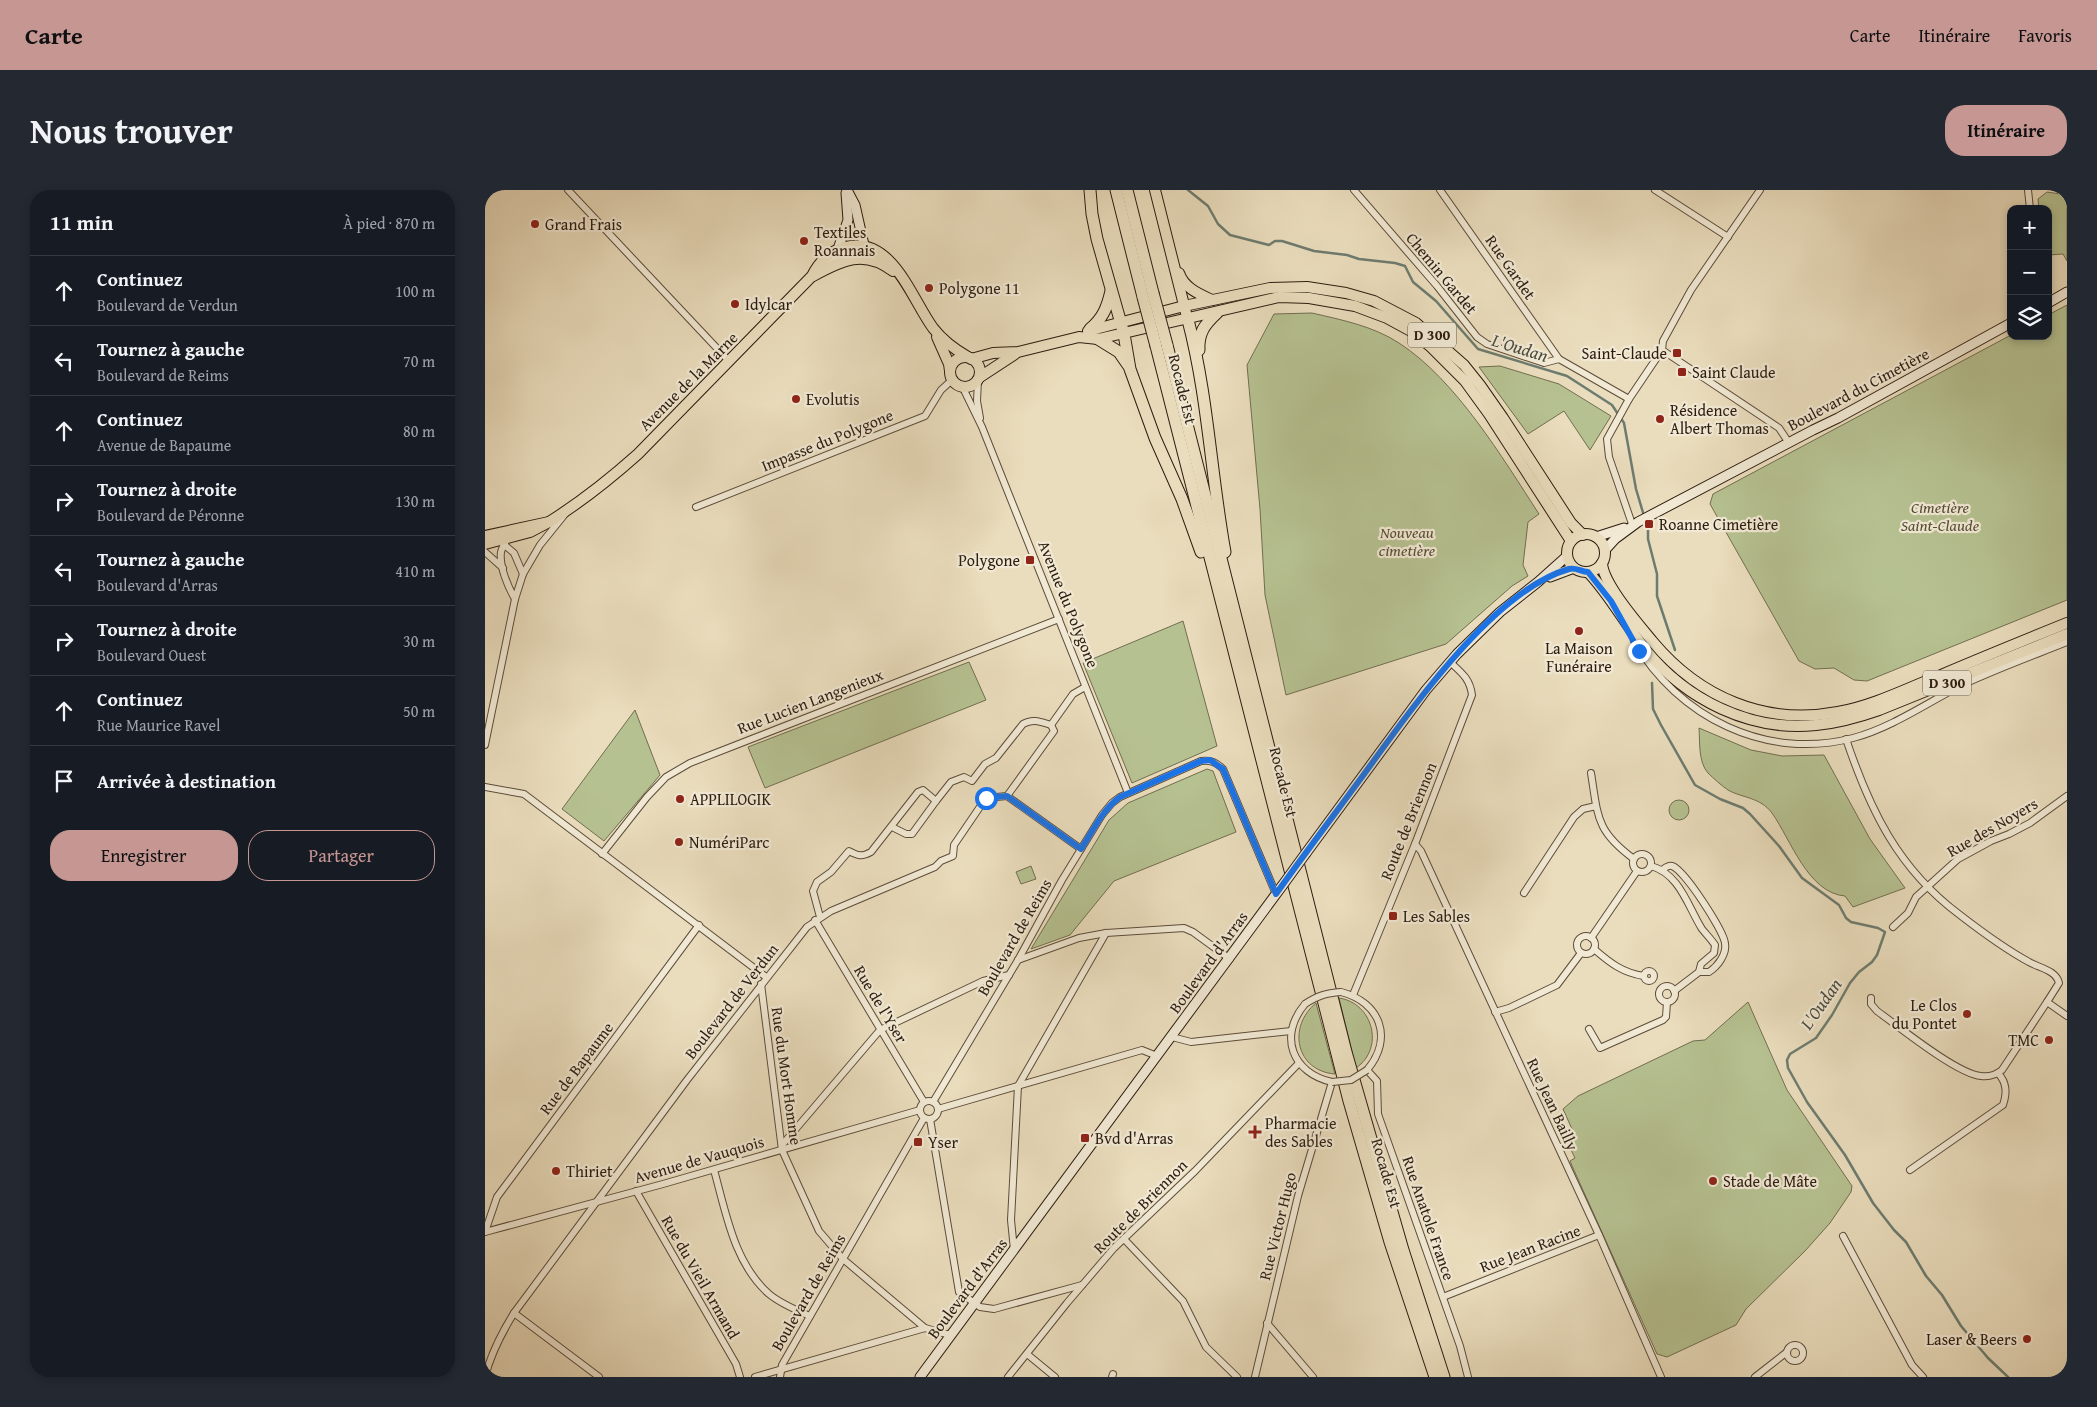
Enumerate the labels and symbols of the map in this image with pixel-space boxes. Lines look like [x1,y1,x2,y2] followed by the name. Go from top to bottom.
[545,212,622,236] place label: Grand Frais
[529,218,541,230] marker: Grand Frais
[814,220,875,262] place label: Textiles Roannais
[1401,227,1484,319] street label: Chemin Gardet
[1480,230,1542,304] street label: Rue Gardet
[798,235,810,247] marker: Textiles Roannais
[939,276,1020,300] place label: Polygone 11
[923,282,935,294] marker: Polygone 11
[745,292,793,316] place label: Idylcar
[729,298,741,310] marker: Idylcar
[1408,322,1456,348] road number: D 300
[633,326,743,436] street label: Avenue de la Marne
[1488,326,1552,369] water label: L'Oudan
[1582,341,1667,365] place label: Saint-Claude
[1783,341,1933,437] street label: Boulevard du Cimetière
[1671,347,1683,359] marker: Saint-Claude
[1163,351,1203,427] street label: Rocade Est
[1692,360,1775,384] place label: Saint Claude
[1676,366,1688,378] marker: Saint Claude
[806,387,860,411] place label: Evolutis
[790,393,802,405] marker: Evolutis
[1670,398,1769,440] place label: Résidence Albert Thomas
[757,403,897,477] street label: Impasse du Polygone
[1654,413,1666,425] marker: Résidence Albert Thomas
[1901,495,1980,537] park label: Cimetière Saint-Claude
[1659,512,1778,536] place label: Roanne Cimetière
[1643,518,1655,530] marker: Roanne Cimetière
[1379,520,1436,562] park label: Nouveau cimetière
[1033,537,1105,671] street label: Avenue du Polygone
[958,548,1020,572] place label: Polygone
[1024,554,1036,566] marker: Polygone
[1573,625,1585,637] marker: La Maison Funéraire
[1545,636,1613,678] place label: La Maison Funéraire
[1628,640,1651,663] route end
[734,662,887,740] street label: Rue Lucien Langenieux
[1923,670,1971,696] road number: D 300
[1264,744,1304,820] street label: Rocade Est
[1373,759,1443,883] street label: Route de Briennon
[690,787,771,811] place label: APPLILOGIK
[975,787,998,810] route start
[1942,791,2042,863] street label: Rue des Noyers
[674,793,686,805] marker: APPLILOGIK
[689,830,769,854] place label: NumériParc
[673,836,685,848] marker: NumériParc
[971,874,1057,1000] street label: Boulevard de Reims
[1403,904,1470,928] place label: Les Sables
[1163,906,1253,1018] street label: Boulevard d'Arras
[1387,910,1399,922] marker: Les Sables
[678,938,784,1064] street label: Boulevard de Verdun
[848,960,914,1048] street label: Rue de l'Yser
[1793,972,1848,1036] water label: L'Oudan
[1892,993,1957,1035] place label: Le Clos du Pontet
[765,1005,809,1147] street label: Rue du Mort Homme
[1961,1008,1973,1020] marker: Le Clos du Pontet
[533,1017,619,1119] street label: Rue de Bapaume
[2008,1028,2039,1052] place label: TMC
[2043,1034,2055,1046] marker: TMC
[1521,1054,1585,1154] street label: Rue Jean Bailly
[1265,1111,1336,1153] place label: Pharmacie des Sables
[1095,1126,1173,1150] place label: Bvd d'Arras
[1249,1126,1261,1138] marker: Pharmacie des Sables
[631,1129,767,1189] street label: Avenue de Vauquois
[928,1130,958,1154] place label: Yser
[1079,1132,1091,1144] marker: Bvd d'Arras
[1366,1135,1409,1211] street label: Rocade Est
[912,1136,924,1148] marker: Yser
[1087,1153,1193,1259] street label: Route de Briennon
[1397,1153,1461,1283] street label: Rue Anatole France
[566,1159,613,1183] place label: Thiriet
[550,1165,562,1177] marker: Thiriet
[1723,1169,1817,1193] place label: Stade de Mâte
[1252,1170,1302,1282] street label: Rue Victor Hugo
[1707,1175,1719,1187] marker: Stade de Mâte
[656,1211,746,1344] street label: Rue du Vieil Armand
[1476,1218,1584,1278] street label: Rue Jean Racine
[765,1229,851,1355] street label: Boulevard de Reims
[921,1232,1013,1344] street label: Boulevard d'Arras
[1926,1327,2017,1351] place label: Laser & Beers
[2021,1333,2033,1345] marker: Laser & Beers

